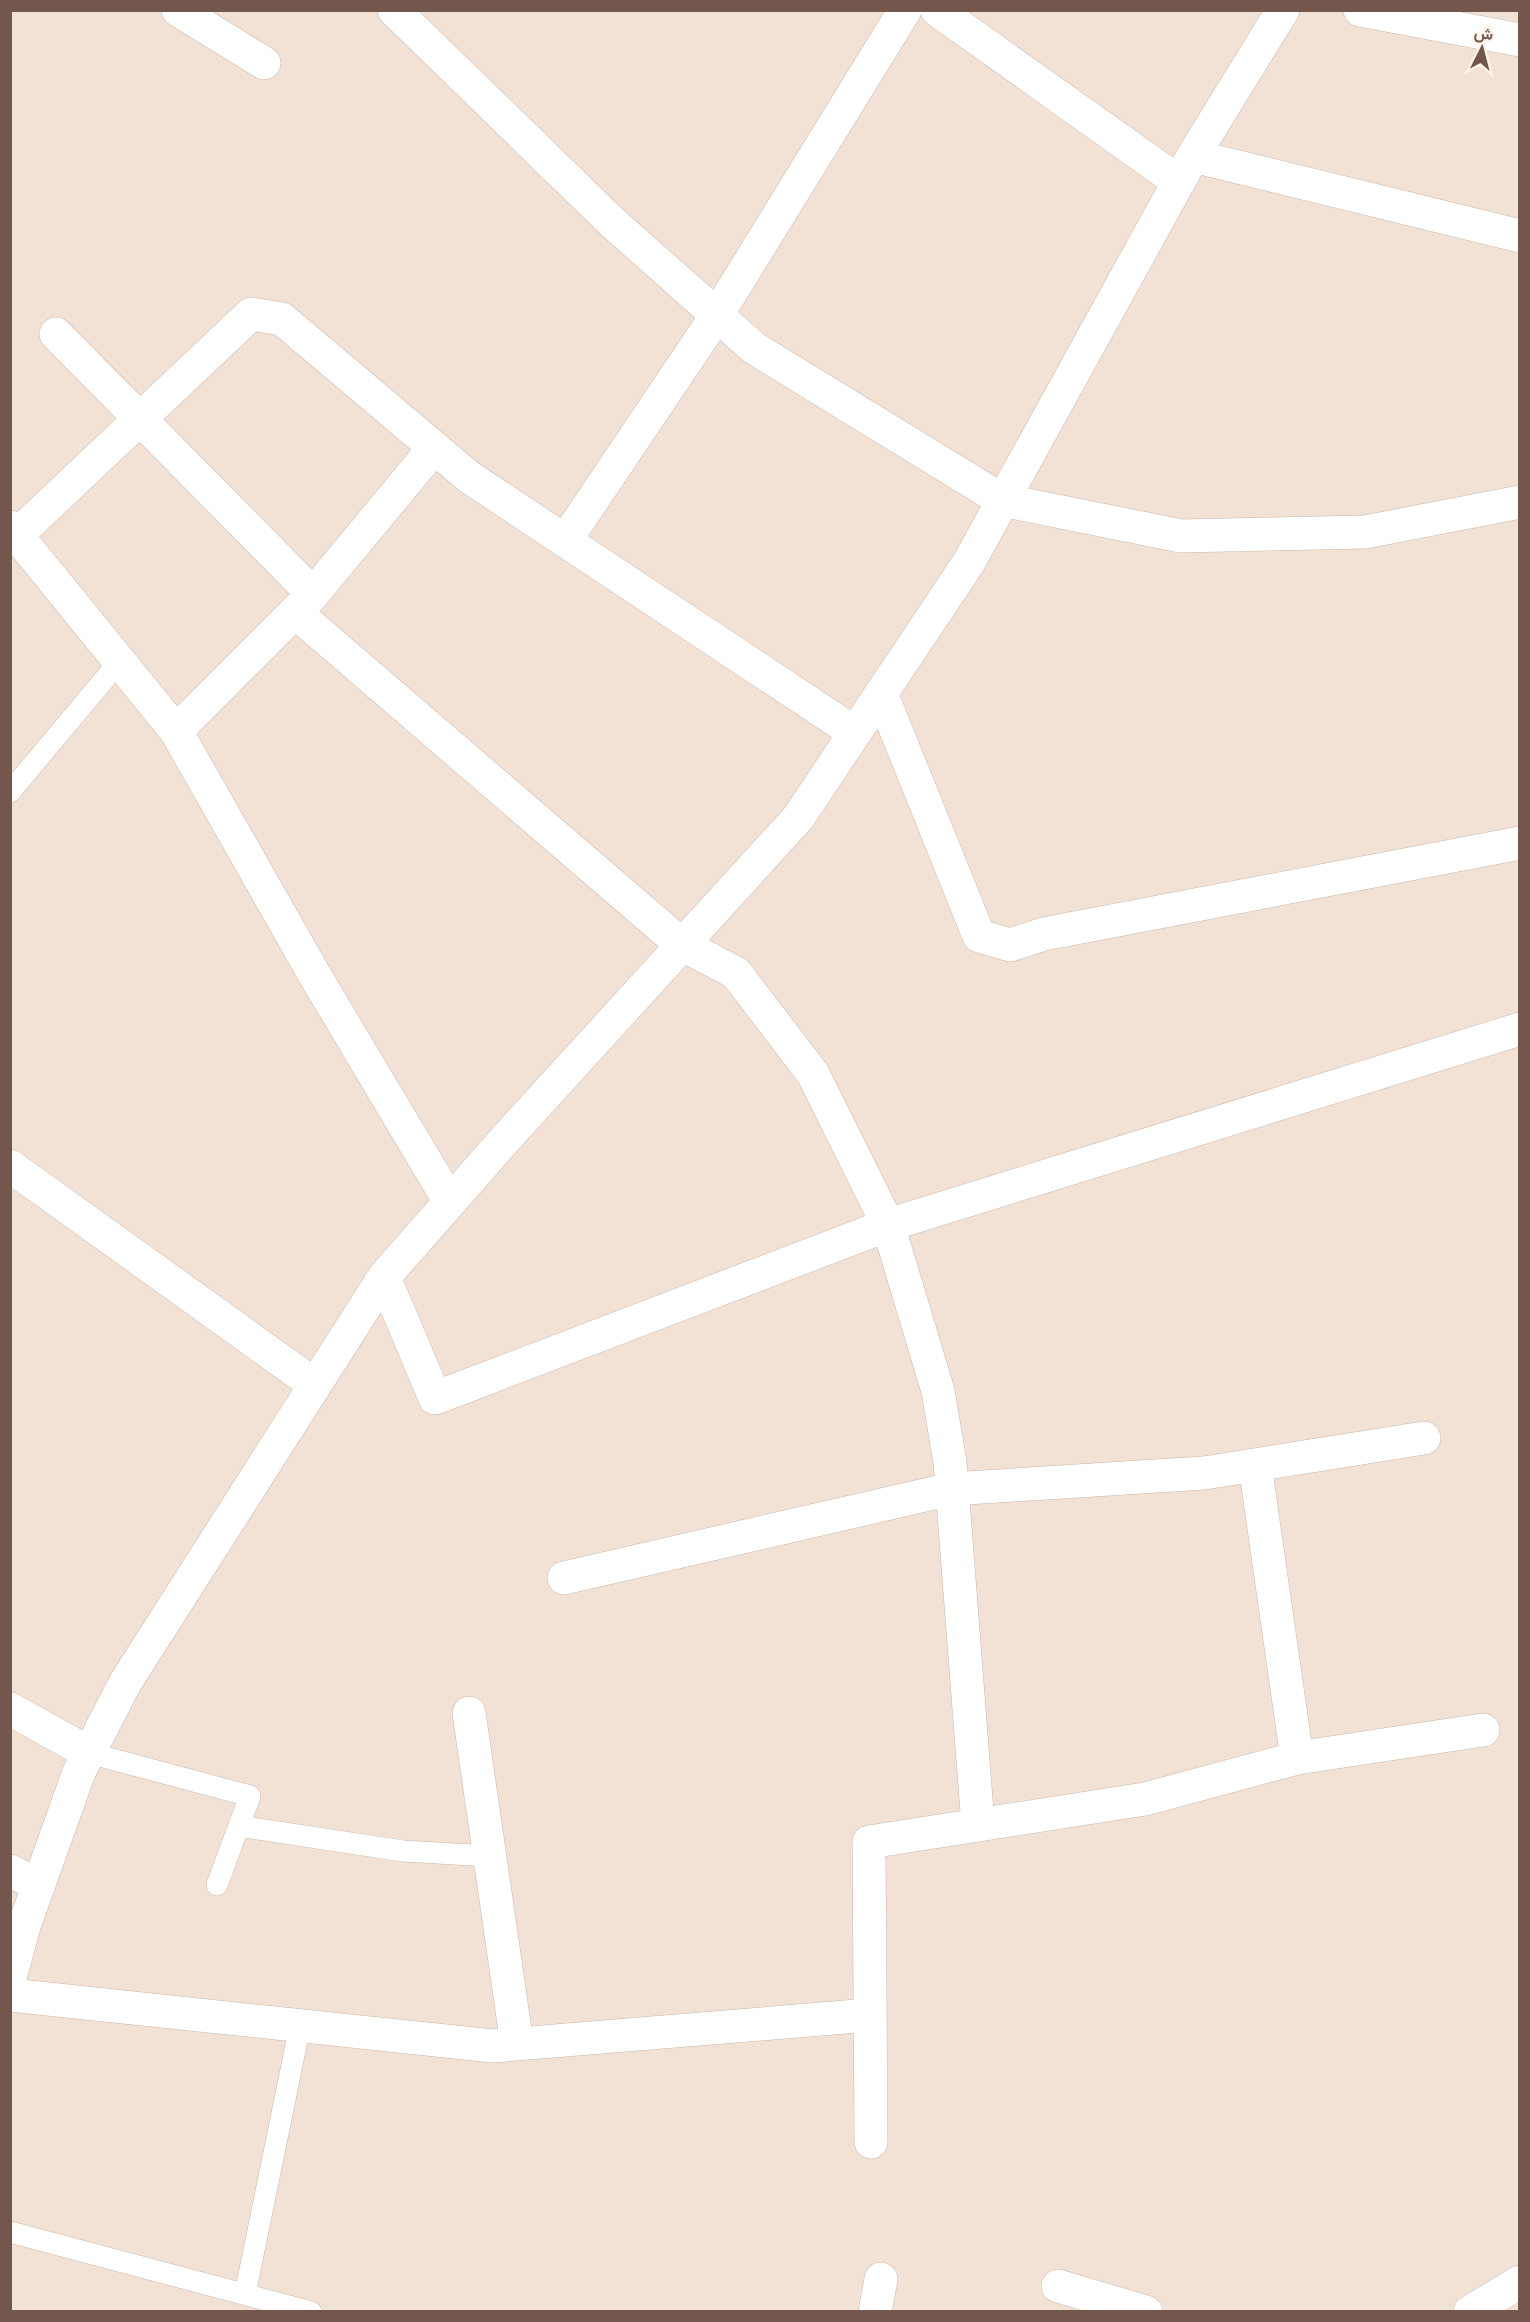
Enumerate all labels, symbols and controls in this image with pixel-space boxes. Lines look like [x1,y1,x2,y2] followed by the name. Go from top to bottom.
[1452,18,1512,78] north arrow
[1473,21,1494,45] text: ش

